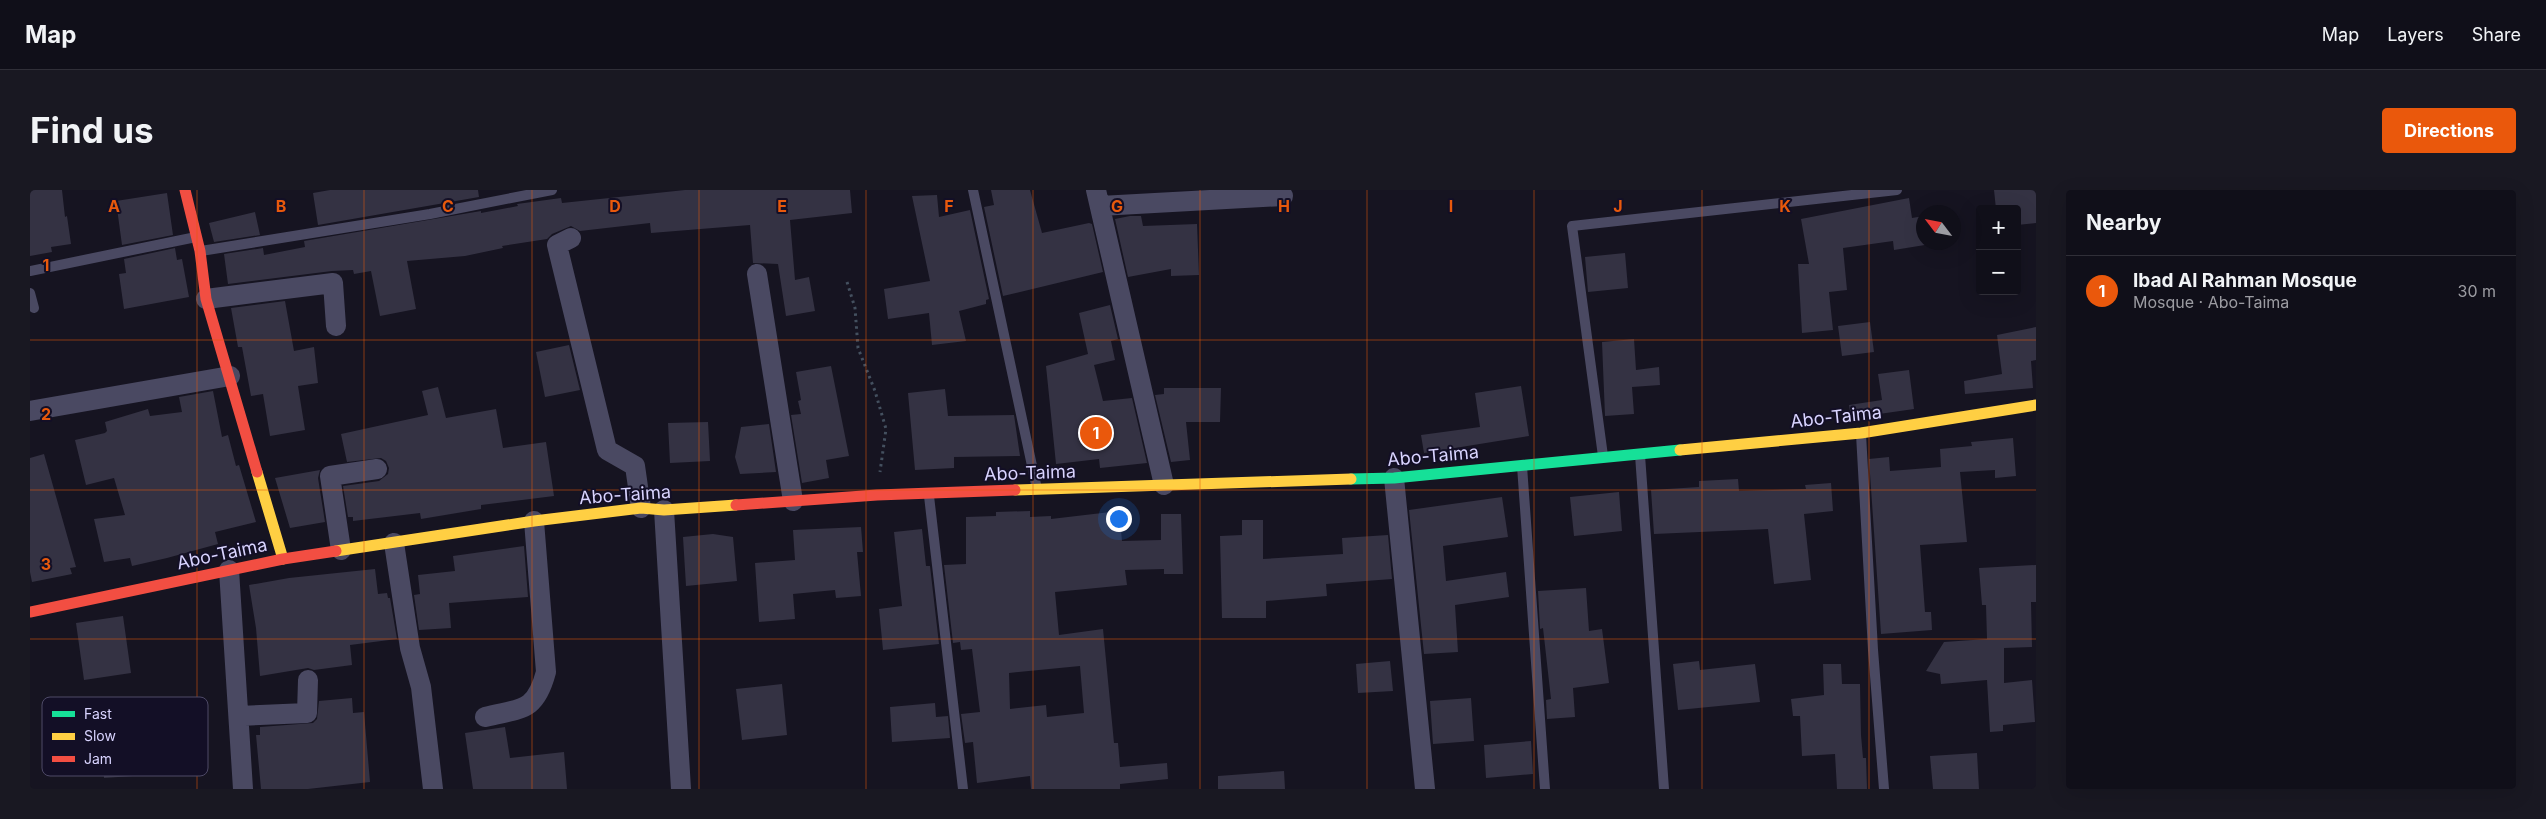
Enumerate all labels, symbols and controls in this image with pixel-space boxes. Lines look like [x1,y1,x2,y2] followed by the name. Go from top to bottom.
[25,20,76,49] text: Map
[2322,24,2359,45] text: Map
[2387,24,2444,45] text: Layers
[2472,24,2521,45] text: Share
[2382,108,2516,153] button: Directions
[30,109,154,151] text: Find us
[108,196,120,216] text: A
[276,196,286,216] text: B
[442,196,454,216] text: C
[609,196,621,216] text: D
[777,196,787,216] text: E
[944,196,954,216] text: F
[1111,196,1123,216] text: G
[1278,196,1290,216] text: H
[1449,196,1453,216] text: I
[1613,196,1623,216] text: J
[1779,196,1791,216] text: K
[1916,205,1961,250] north arrow
[1976,205,2021,295] map controls
[1976,205,2021,250] button: +
[2086,210,2161,235] text: Nearby
[1976,250,2021,295] button: −
[43,255,49,275] text: 1
[2133,269,2357,292] text: Ibad Al Rahman Mosque
[2099,281,2105,301] text: 1
[2458,281,2496,301] text: 30 m
[2133,292,2289,312] text: Mosque · Abo-Taima
[1789,401,1883,432] street label: Abo-Taima
[41,404,51,424] text: 2
[1080,414,1112,452] pin: 1
[1386,441,1480,470] street label: Abo-Taima
[984,460,1076,485] street label: Abo-Taima
[578,481,671,508] street label: Abo-Taima
[1106,506,1132,532] your location
[175,534,269,573] street label: Abo-Taima
[41,554,51,574] text: 3
[42,697,208,776] legend
[84,705,112,722] text: Fast
[84,727,116,744] text: Slow
[84,750,112,767] text: Jam

